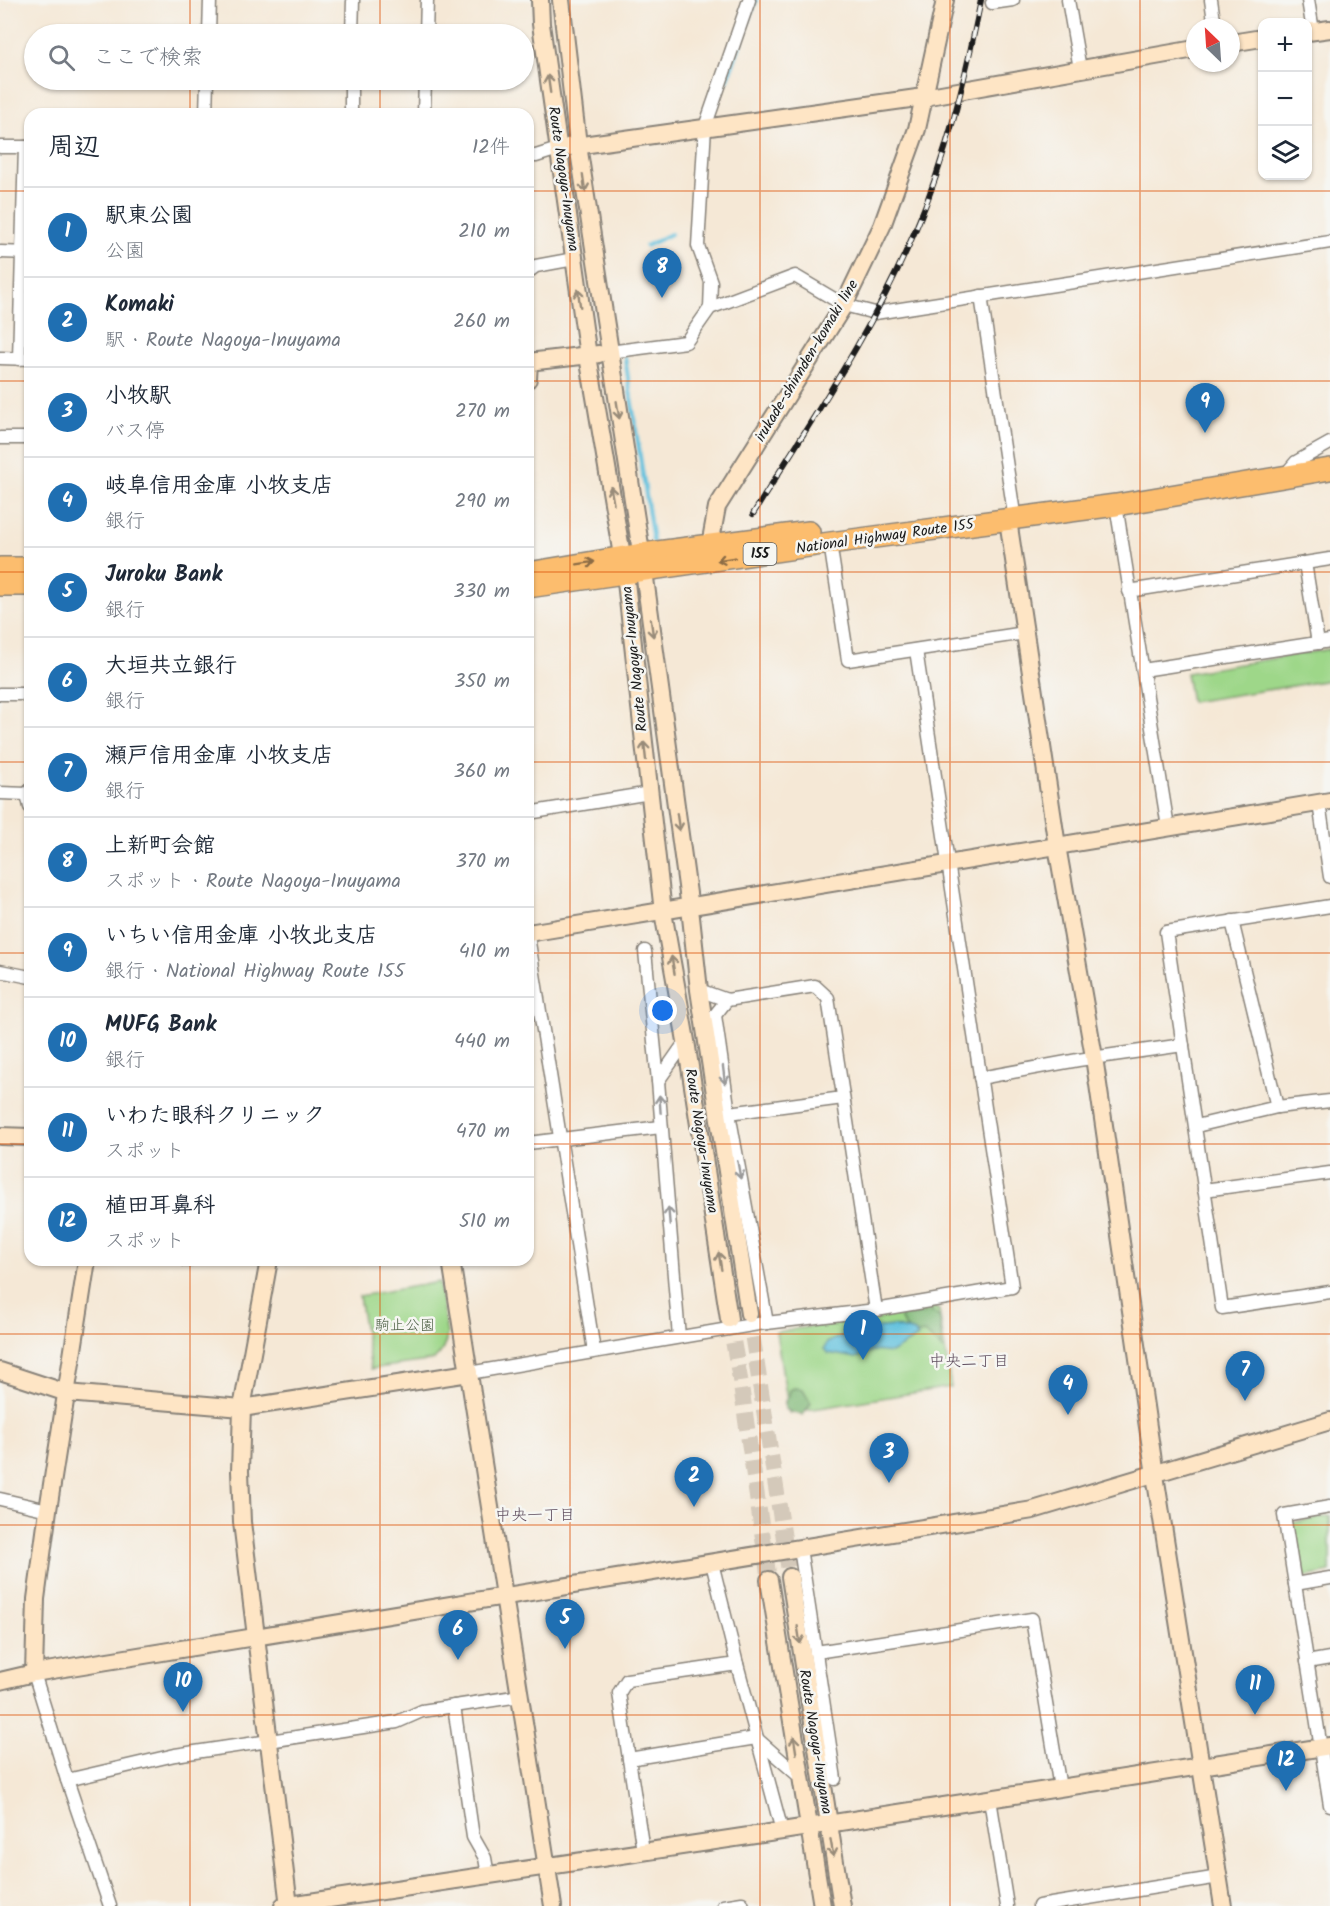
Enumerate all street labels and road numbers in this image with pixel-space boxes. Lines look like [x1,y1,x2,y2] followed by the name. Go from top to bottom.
[541,105,585,253] street label: Route Nagoya-Inuyama
[749,275,865,447] street label: irukade-shinnden-komaki line
[795,513,976,561] street label: National Highway Route 155
[744,543,777,565] road number: 155
[615,585,655,733] street label: Route Nagoya-Inuyama
[678,1067,724,1215] street label: Route Nagoya-Inuyama
[792,1668,838,1816] street label: Route Nagoya-Inuyama

